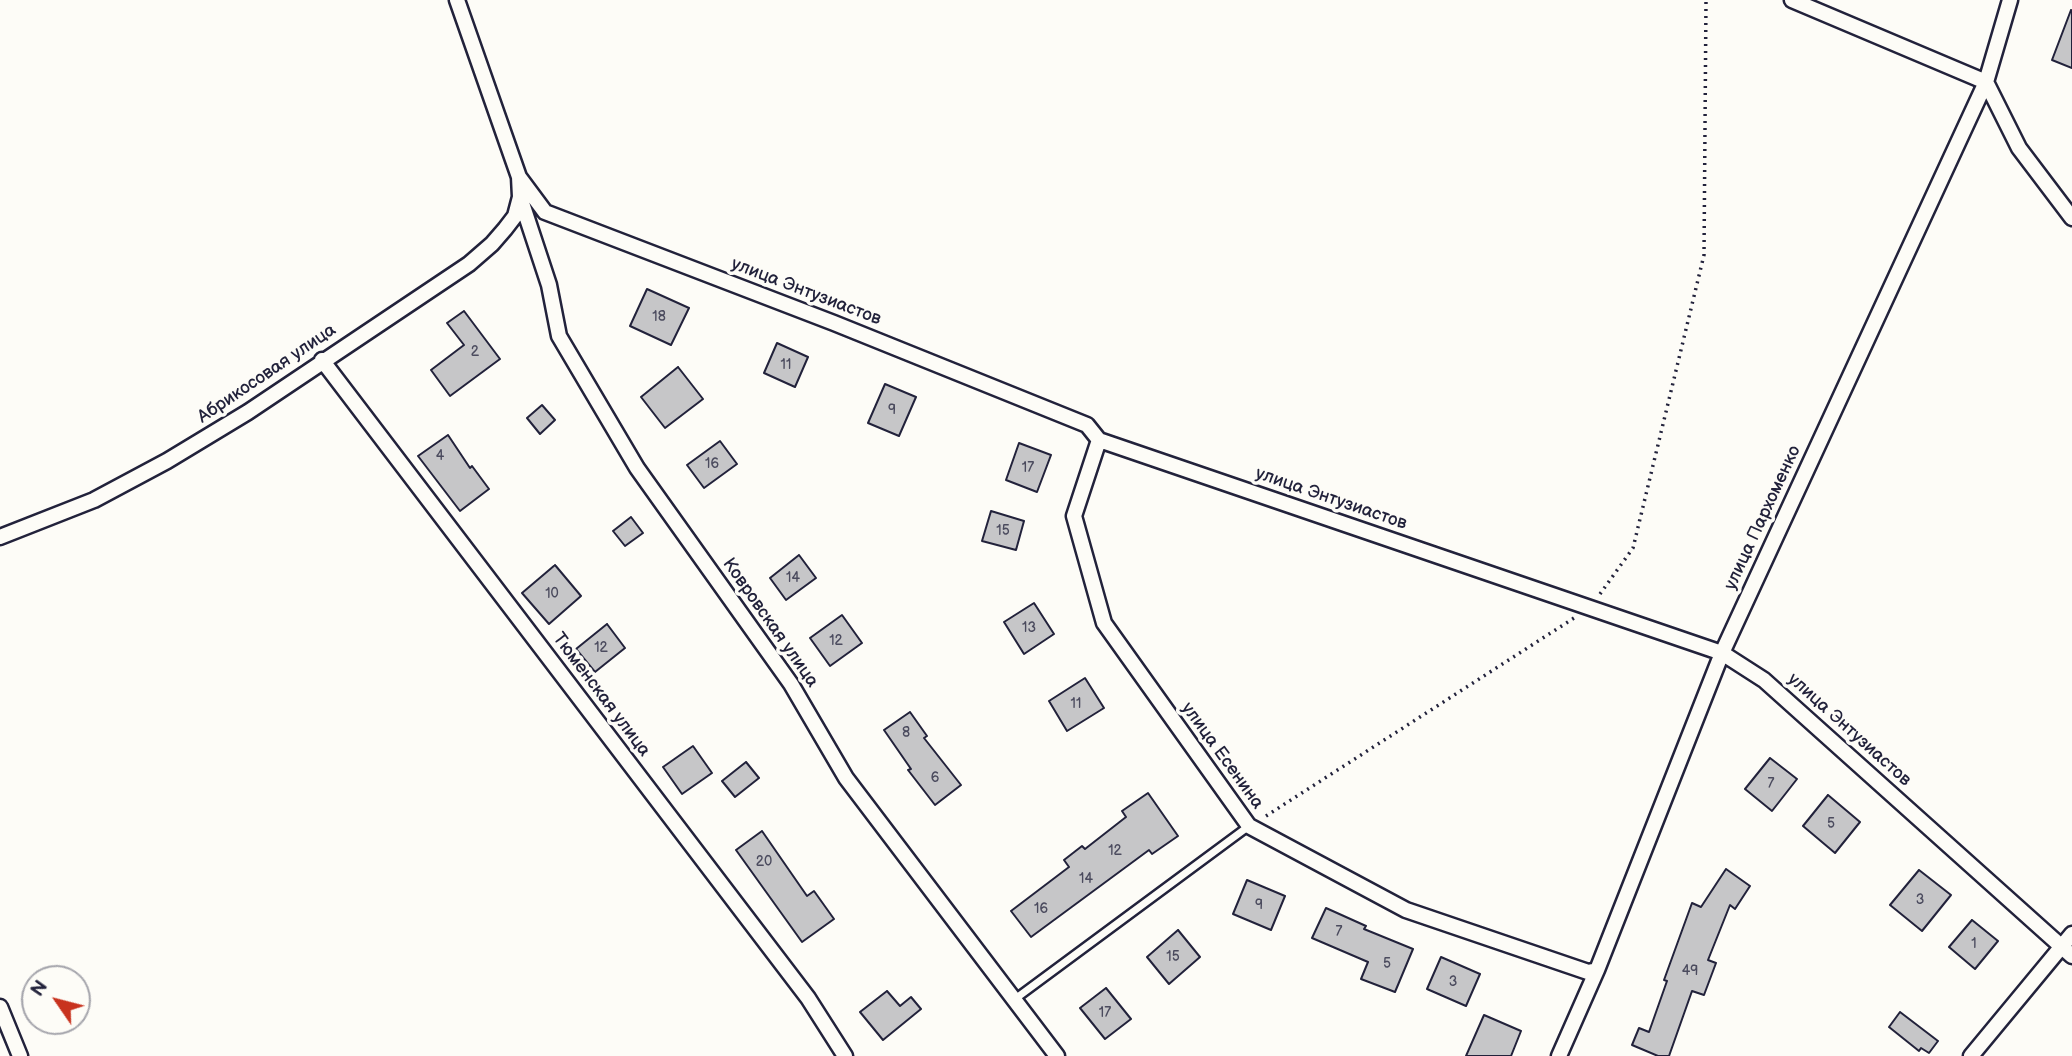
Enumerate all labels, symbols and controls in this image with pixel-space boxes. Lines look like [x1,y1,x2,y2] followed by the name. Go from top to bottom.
[728,253,884,331] street label: улица Энтузиастов
[652,309,666,325] house number: 18
[194,320,340,428] street label: Абрикосовая улица
[471,344,479,360] house number: 2
[781,357,791,373] house number: 11
[888,402,896,418] house number: 9
[1720,442,1806,594] street label: улица Пархоменко
[436,448,444,464] house number: 4
[705,456,719,472] house number: 16
[1022,460,1034,476] house number: 17
[1252,463,1410,535] street label: улица Энтузиастов
[996,523,1010,539] house number: 15
[717,554,823,692] street label: Ковровская улица
[786,570,800,586] house number: 14
[545,586,559,602] house number: 10
[1022,620,1036,636] house number: 13
[547,629,655,761] street label: Тюменская улица
[829,633,843,649] house number: 12
[594,640,608,656] house number: 12
[1783,669,1915,791] street label: улица Энтузиастов
[1071,696,1081,712] house number: 11
[1176,699,1268,813] street label: улица Есенина
[902,725,910,741] house number: 8
[931,770,939,786] house number: 6
[1768,776,1774,792] house number: 7
[1827,816,1835,832] house number: 5
[1108,843,1122,859] house number: 12
[756,854,772,870] house number: 20
[1079,871,1093,887] house number: 14
[1916,892,1924,908] house number: 3
[1255,897,1263,913] house number: 9
[1034,901,1048,917] house number: 16
[1336,924,1342,940] house number: 7
[1971,936,1977,952] house number: 1
[1166,949,1180,965] house number: 15
[1383,956,1391,972] house number: 5
[1682,963,1698,979] house number: 49
[21,965,91,1035] north arrow
[1449,974,1457,990] house number: 3
[27,976,54,1001] text: N
[1099,1005,1111,1021] house number: 17

